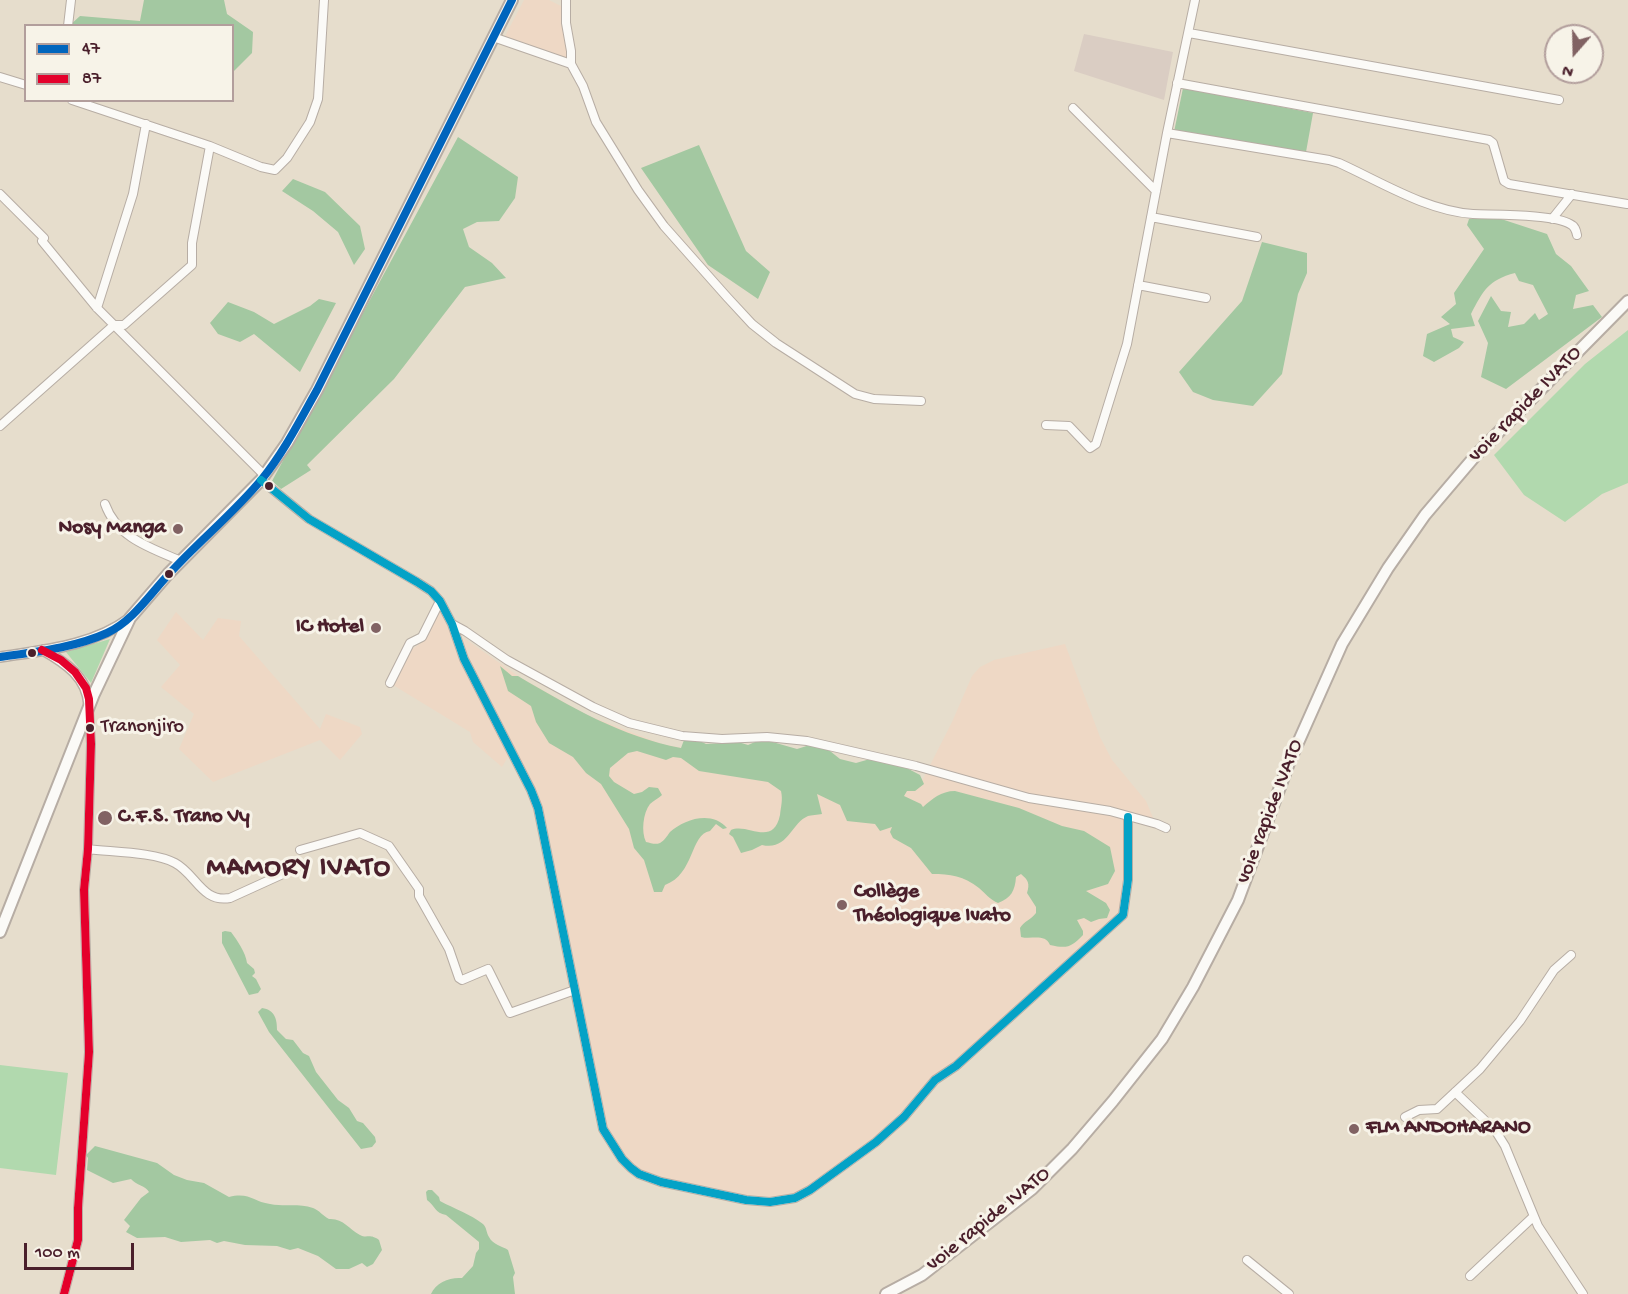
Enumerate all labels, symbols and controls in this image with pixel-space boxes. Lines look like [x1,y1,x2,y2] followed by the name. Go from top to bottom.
[24,24,234,102] legend
[1544,24,1604,84] north arrow
[82,39,100,60] text: 47
[1560,59,1577,80] text: N
[82,69,101,90] text: 87
[1464,341,1588,469] street label: voie rapide IVATO
[263,480,275,492] unlabelled marker
[59,516,166,542] place label: Nosy Manga
[171,522,185,536] marker: Nosy Manga
[163,568,175,580] unlabelled marker
[296,615,364,641] place label: IC Hotel
[369,621,383,635] marker: IC Hotel
[26,647,38,659] unlabelled marker
[101,716,184,740] place label: Tranonjiro
[84,722,96,734] marker: Tranonjiro
[1232,736,1310,888] street label: voie rapide IVATO
[118,805,250,831] place label: C.F.S. Trano Vy
[96,809,114,827] marker: C.F.S. Trano Vy
[207,854,391,886] district label: MAMORY IVATO
[854,880,1011,930] place label: Collège Théologique Ivato
[835,898,849,912] marker: Collège Théologique Ivato
[1366,1116,1531,1142] place label: FLM ANDOHARANO
[1347,1122,1361,1136] marker: FLM ANDOHARANO
[922,1162,1056,1278] street label: voie rapide IVATO
[27,1231,136,1269] scale bar
[35,1243,80,1264] text: 100 m

